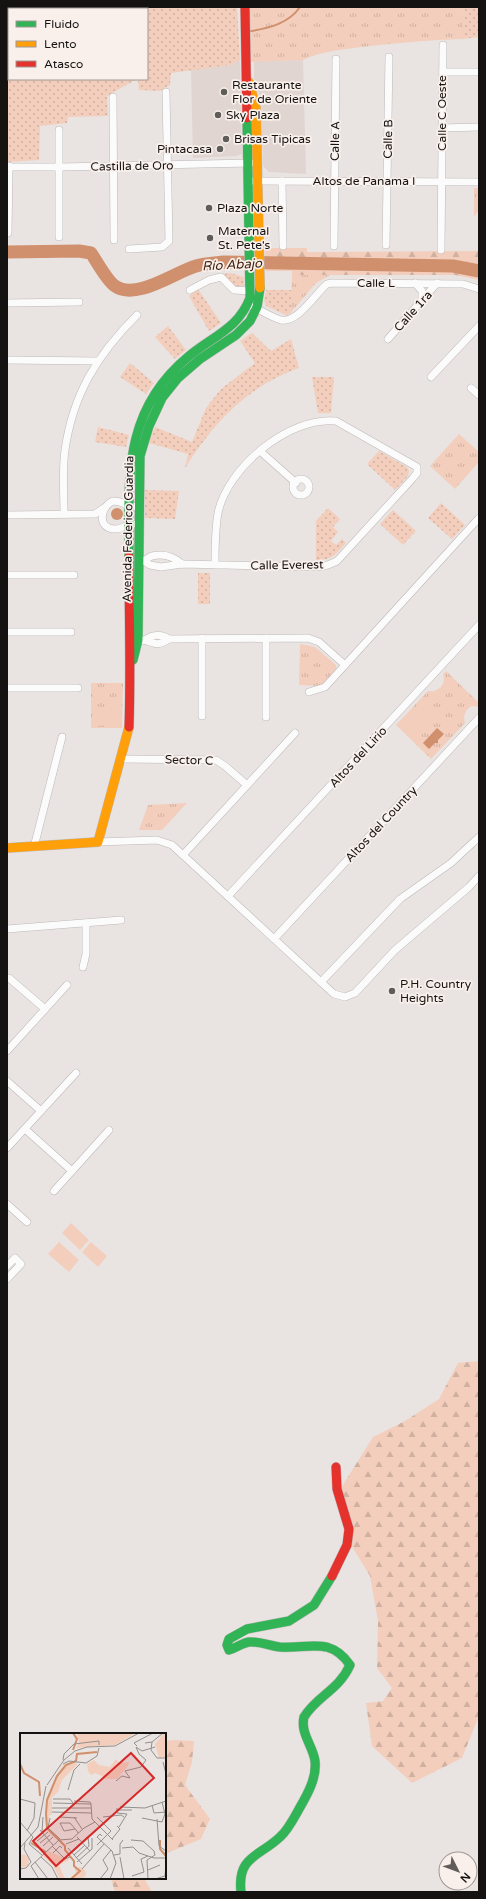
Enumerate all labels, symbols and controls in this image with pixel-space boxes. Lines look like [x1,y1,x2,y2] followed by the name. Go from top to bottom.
[8,8,148,80] legend
[44,17,79,31] text: Fluido
[44,37,77,51] text: Lento
[44,57,83,71] text: Atasco
[435,75,449,151] street label: Calle C Oeste
[232,78,317,106] place label: Restaurante Flor de Oriente
[219,87,229,97] marker: Restaurante Flor de Oriente
[226,108,280,122] place label: Sky Plaza
[213,110,223,120] marker: Sky Plaza
[381,119,395,159] street label: Calle B
[328,121,342,161] street label: Calle A
[234,132,311,146] place label: Brisas Tipicas
[221,134,231,144] marker: Brisas Tipicas
[157,142,212,156] place label: Pintacasa
[215,144,225,154] marker: Pintacasa
[90,158,174,174] street label: Castilla de Oro
[313,174,415,188] street label: Altos de Panama I
[217,201,283,215] place label: Plaza Norte
[204,203,214,213] marker: Plaza Norte
[218,224,271,252] place label: Maternal St. Pete's
[205,233,215,243] marker: Maternal St. Pete's
[202,255,264,275] water label: Río Abajo
[357,276,395,290] street label: Calle L
[391,288,435,334] street label: Calle 1ra
[120,456,136,602] street label: Avenida Federico Guardia
[250,557,324,573] street label: Calle Everest
[326,724,390,790] street label: Altos del Lirio
[165,752,213,768] street label: Sector C
[342,783,420,865] street label: Altos del Country
[400,977,472,1005] place label: P.H. Country Heights
[387,986,397,996] marker: P.H. Country Heights
[20,1733,166,1879] inset map
[438,1851,478,1891] north arrow
[457,1870,473,1885] text: N

